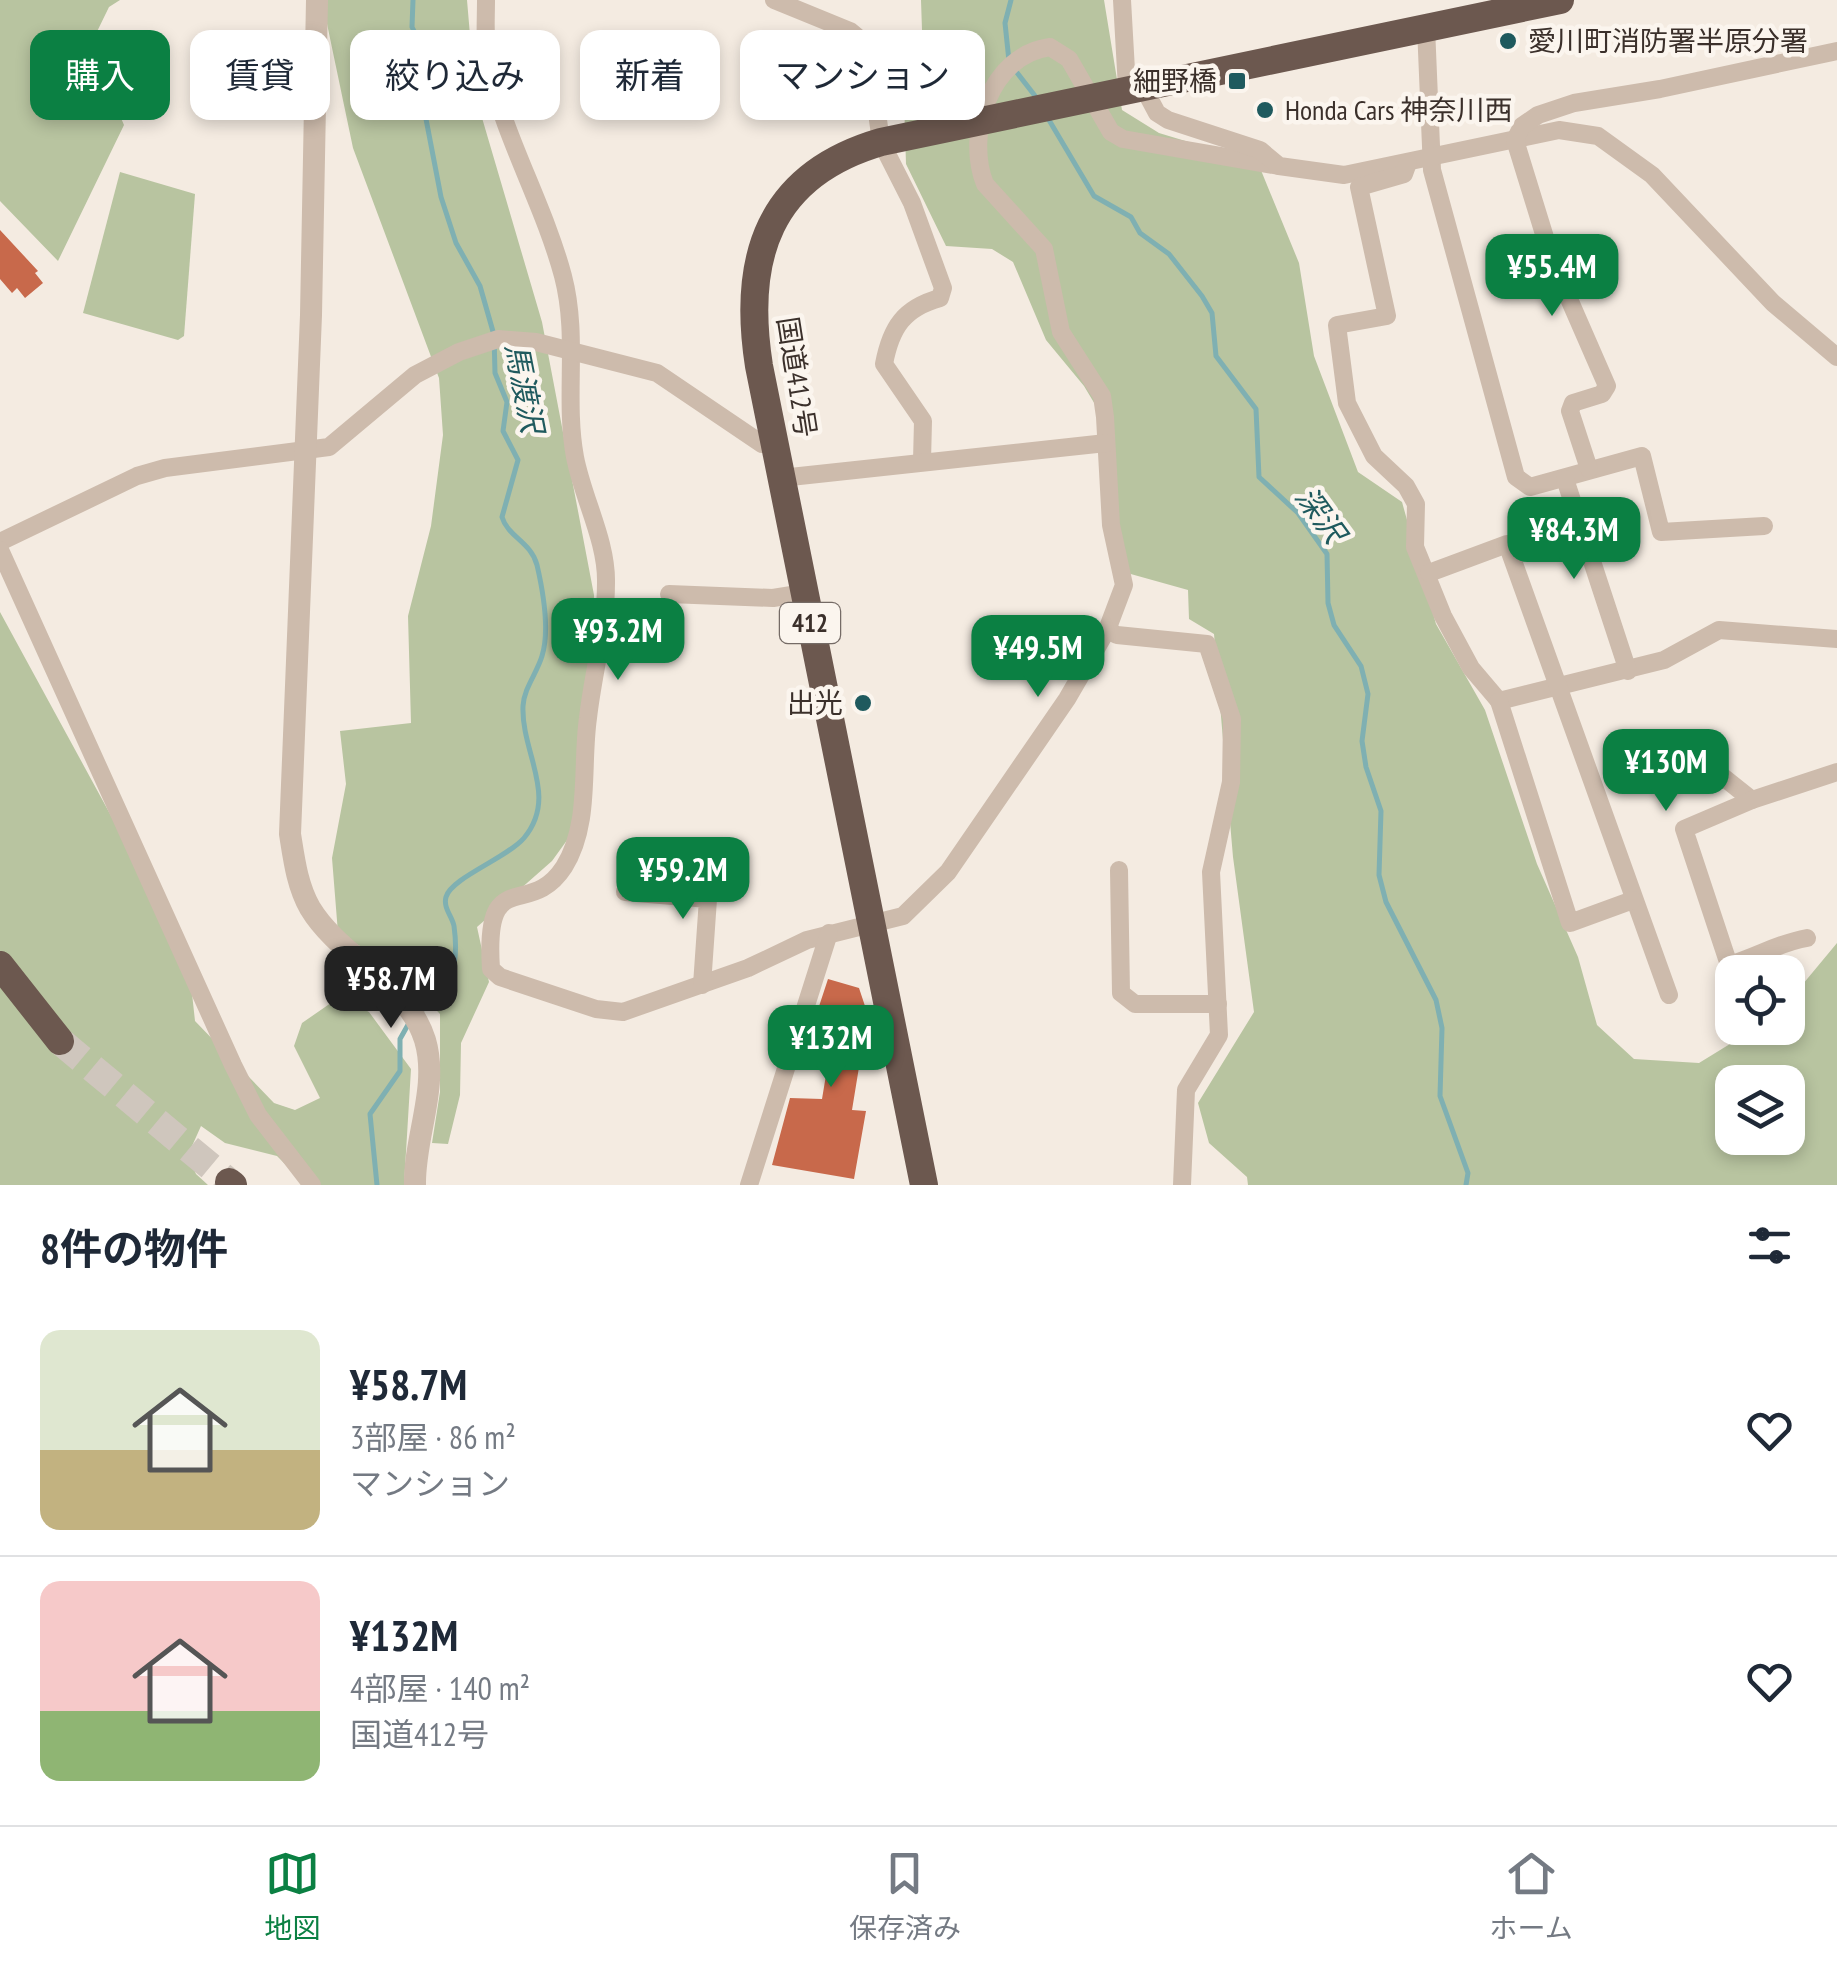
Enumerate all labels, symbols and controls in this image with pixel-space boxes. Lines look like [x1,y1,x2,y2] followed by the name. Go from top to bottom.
[1528,22,1808,59] place label: 愛川町消防署半原分署
[30,30,170,120] chip: 購入
[190,30,330,120] chip: 賃貸
[350,30,560,120] chip: 絞り込み
[580,30,720,120] chip: 新着
[740,30,985,120] chip: マンション
[1497,30,1519,52] marker: 愛川町消防署半原分署
[1133,62,1217,99] place label: 細野橋
[1226,70,1248,92] marker: 細野橋
[1285,91,1512,128] place label: Honda Cars 神奈川西
[1254,99,1276,121] marker: Honda Cars 神奈川西
[1471,234,1633,319] pin: ¥55.4M
[1507,245,1597,287] text: ¥55.4M
[770,314,825,440] street label: 国道412号
[498,340,554,440] water label: 馬渡沢
[1288,478,1357,553] water label: 深沢
[1493,497,1655,582] pin: ¥84.3M
[1529,508,1619,550] text: ¥84.3M
[537,598,699,683] pin: ¥93.2M
[780,603,840,643] road number: 412
[573,609,663,651] text: ¥93.2M
[957,615,1119,700] pin: ¥49.5M
[993,626,1083,668] text: ¥49.5M
[787,684,843,721] place label: 出光
[852,692,874,714] marker: 出光
[1596,729,1736,814] pin: ¥130M
[1625,740,1707,782] text: ¥130M
[602,837,764,922] pin: ¥59.2M
[638,848,728,890] text: ¥59.2M
[310,946,472,1031] pin: ¥58.7M
[1715,955,1805,1155] map controls
[1715,955,1805,1045] button: locate
[346,957,436,999] text: ¥58.7M
[761,1005,901,1090] pin: ¥132M
[790,1016,872,1058] text: ¥132M
[1715,1065,1805,1155] button: layers
[1742,1218,1797,1273] icon: filters
[40,1221,228,1276] text: 8件の物件
[350,1357,467,1412] text: ¥58.7M
[120,1370,240,1490] icon: home
[1742,1403,1797,1458] icon: heart
[350,1416,516,1458] text: 3部屋 · 86 m²
[350,1462,510,1504] text: マンション
[350,1608,458,1663] text: ¥132M
[120,1621,240,1741] icon: home
[1742,1654,1797,1709] icon: heart
[350,1667,530,1709] text: 4部屋 · 140 m²
[350,1713,489,1755] text: 国道412号
[264,1846,320,1946] tab: 地図
[849,1846,961,1946] tab: 保存済み
[1490,1846,1573,1946] tab: ホーム

